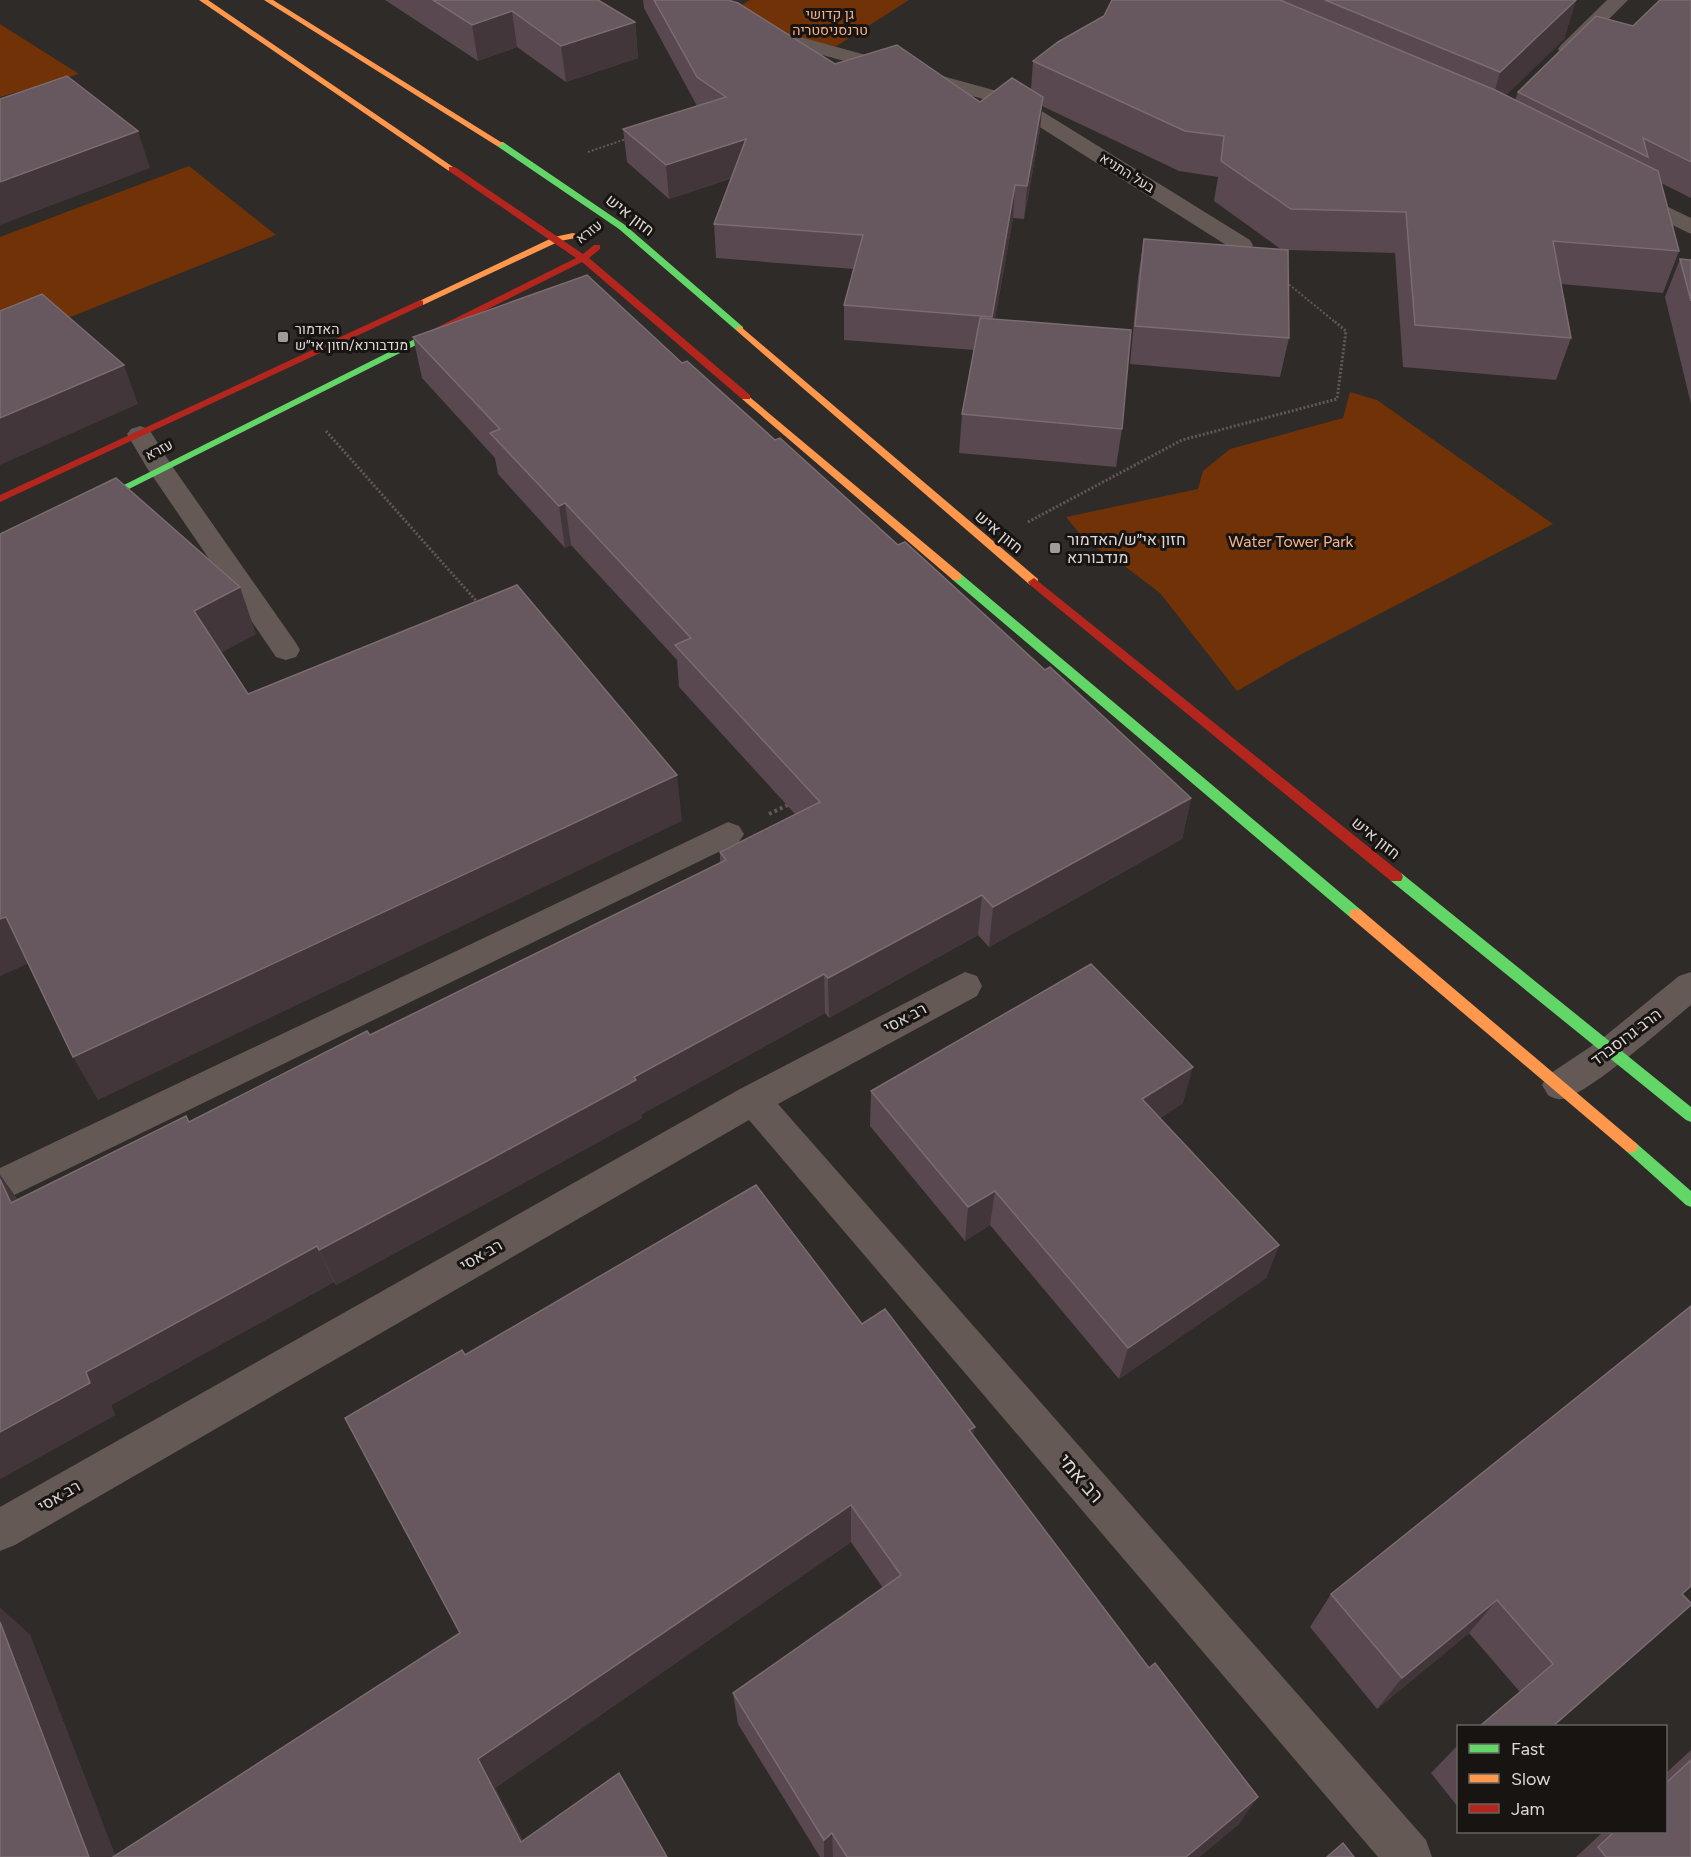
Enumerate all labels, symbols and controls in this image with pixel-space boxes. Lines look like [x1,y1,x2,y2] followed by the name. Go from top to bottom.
[792,6,868,39] park label: גן קדושי טרנסניסטריה
[1096,150,1158,197] street label: בעל התניא
[602,190,658,240] street label: חזון איש
[572,217,606,247] street label: עזרא
[295,321,408,354] place label: האדמור מנדבורנא/חזון אי״ש
[276,330,290,344] marker: האדמור מנדבורנא/חזון אי״ש
[142,436,176,464] street label: עזרא
[971,507,1027,557] street label: חזון איש
[1067,530,1186,567] place label: חזון אי״ש/האדמור מנדבורנא
[1229,532,1354,551] park label: Water Tower Park
[1048,541,1062,555] marker: חזון אי״ש/האדמור מנדבורנא
[1348,813,1404,863] street label: חזון איש
[880,999,930,1037] street label: רב אסי
[1587,1004,1665,1070] street label: הרב גרוסברד
[457,1235,505,1275] street label: רב אסי
[1053,1449,1109,1507] street label: רב אמי
[35,1476,83,1516] street label: רב אסי
[1457,1725,1667,1833] legend
[1511,1738,1545,1760] text: Fast
[1511,1768,1550,1790] text: Slow
[1511,1798,1545,1820] text: Jam

